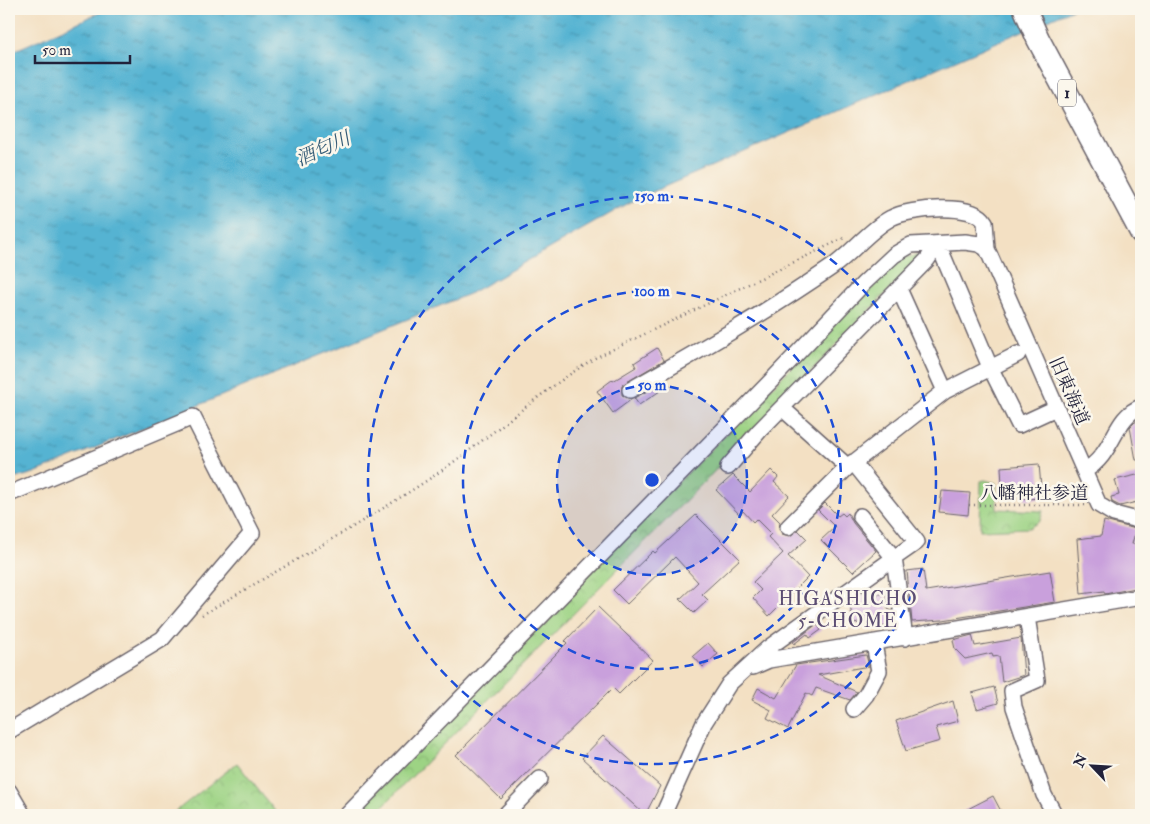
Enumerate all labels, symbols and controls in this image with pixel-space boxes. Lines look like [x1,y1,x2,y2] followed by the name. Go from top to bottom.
[35,32,130,64] scale bar
[42,41,71,60] text: 50 m
[1058,80,1076,106] road number: 1
[292,126,356,172] water label: 酒匂川
[635,187,669,206] text: 150 m
[634,282,670,301] text: 100 m
[1044,353,1094,429] street label: 旧東海道
[638,376,667,395] text: 50 m
[643,471,661,489] centre of rings
[980,482,1088,505] street label: 八幡神社参道
[778,587,918,633] district label: HIGASHICHO 5-CHOME
[1068,742,1118,792] north arrow
[1070,751,1091,771] text: N

